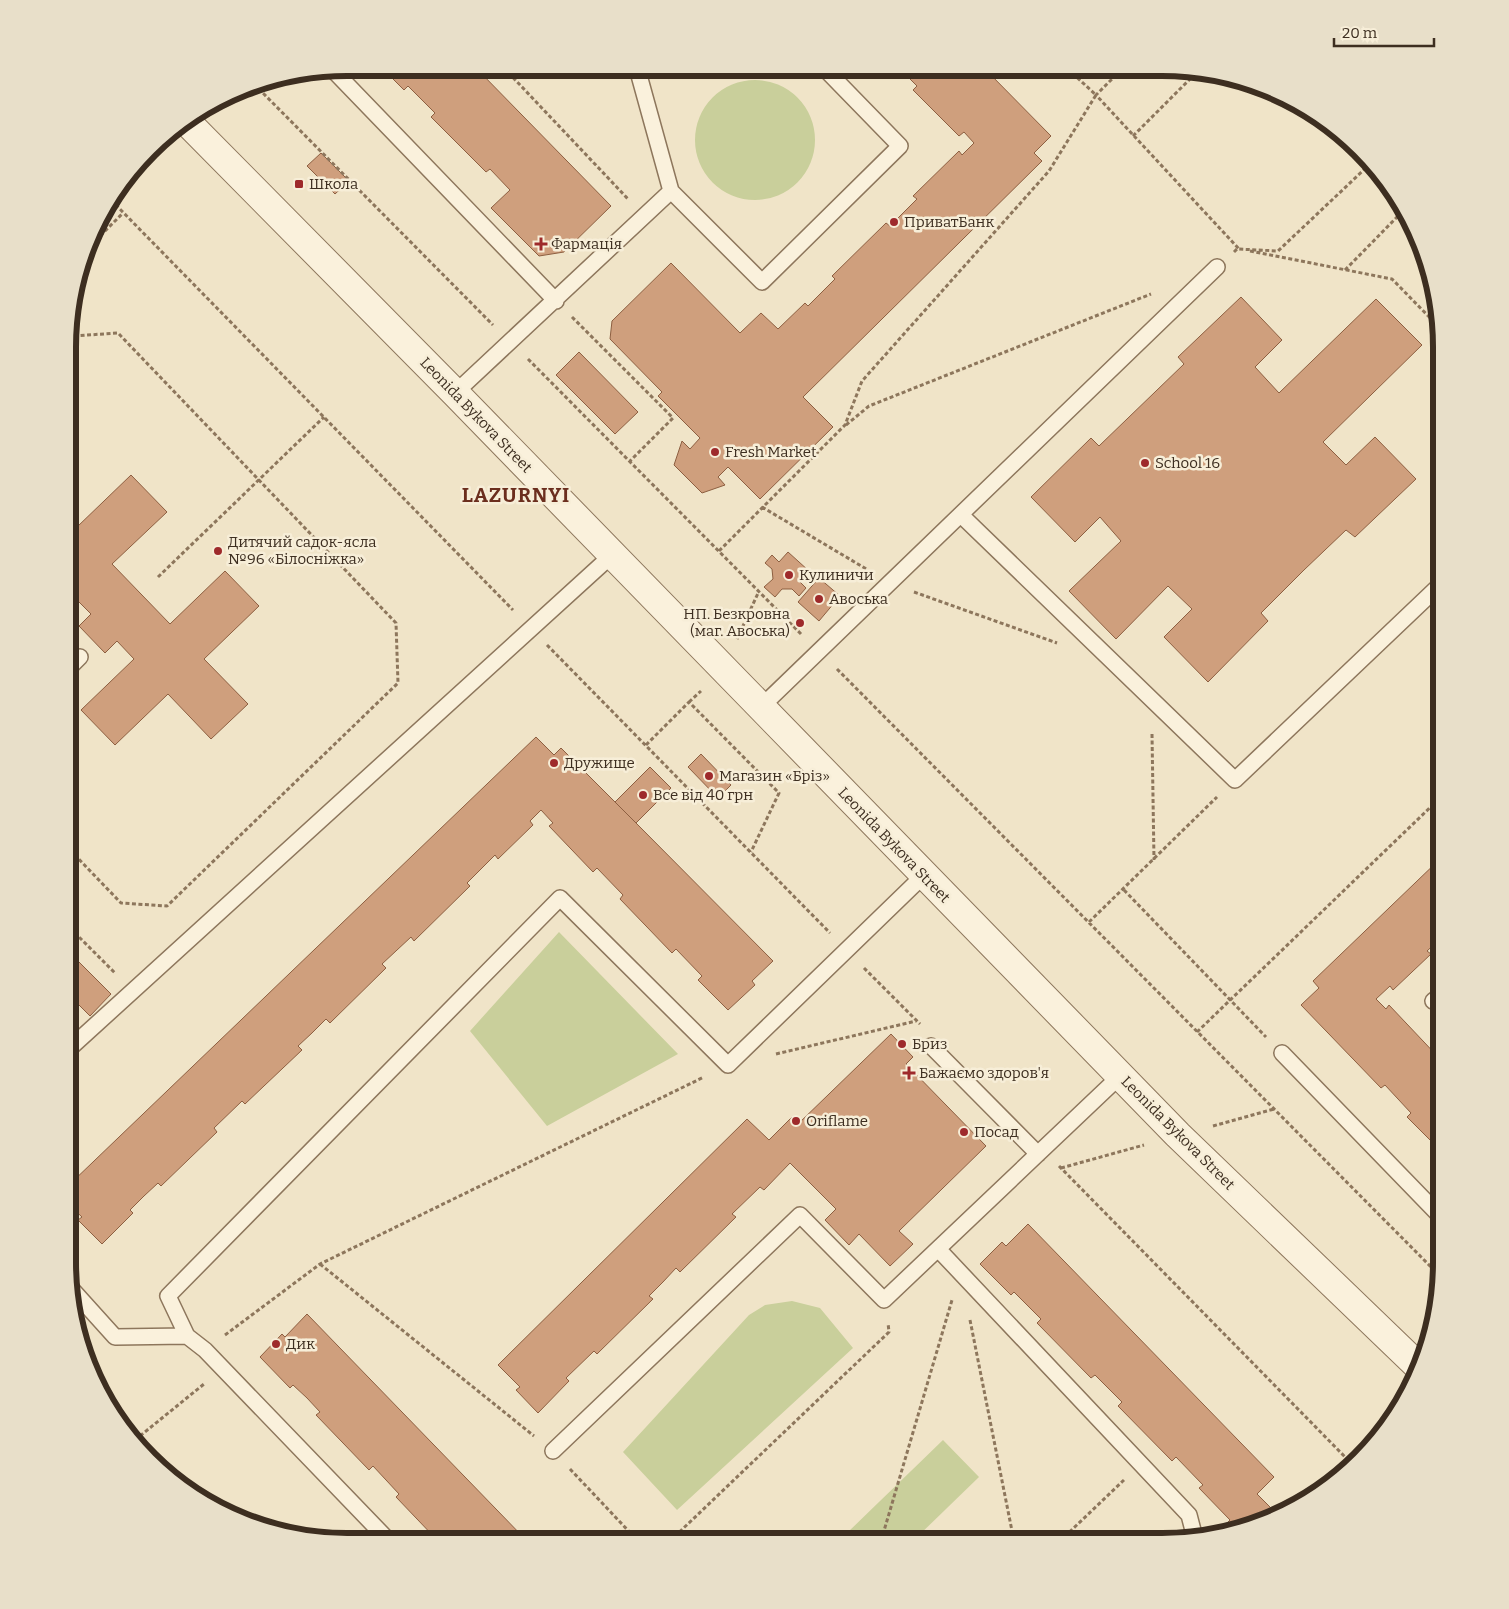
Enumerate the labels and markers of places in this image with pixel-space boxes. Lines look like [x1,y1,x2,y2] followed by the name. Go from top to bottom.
[309,175,358,193] place label: Школа
[293,178,305,190] marker: Школа
[904,213,995,231] place label: ПриватБанк
[888,216,900,228] marker: ПриватБанк
[551,235,622,253] place label: Фармація
[535,238,547,250] marker: Фармація
[725,443,817,461] place label: Fresh Market
[709,446,721,458] marker: Fresh Market
[1155,454,1220,472] place label: School 16
[1139,457,1151,469] marker: School 16
[228,533,377,568] place label: Дитячий садок-ясла №96 «Білосніжка»
[212,545,224,557] marker: Дитячий садок-ясла №96 «Білосніжка»
[799,566,874,584] place label: Кулиничи
[783,569,795,581] marker: Кулиничи
[829,590,888,608] place label: Авоська
[813,593,825,605] marker: Авоська
[683,605,790,640] place label: НП. Безкровна (маг. Авоська)
[794,617,806,629] marker: НП. Безкровна (маг. Авоська)
[564,754,635,772] place label: Дружище
[548,757,560,769] marker: Дружище
[719,767,830,785] place label: Магазин «Бріз»
[703,770,715,782] marker: Магазин «Бріз»
[653,786,753,804] place label: Все від 40 грн
[637,789,649,801] marker: Все від 40 грн
[912,1035,947,1053] place label: Бриз
[896,1038,908,1050] marker: Бриз
[919,1064,1049,1082] place label: Бажаємо здоров'я
[903,1067,915,1079] marker: Бажаємо здоров'я
[806,1112,868,1130] place label: Oriflame
[790,1115,802,1127] marker: Oriflame
[974,1123,1019,1141] place label: Посад
[958,1126,970,1138] marker: Посад
[286,1335,315,1353] place label: Дик
[270,1338,282,1350] marker: Дик

